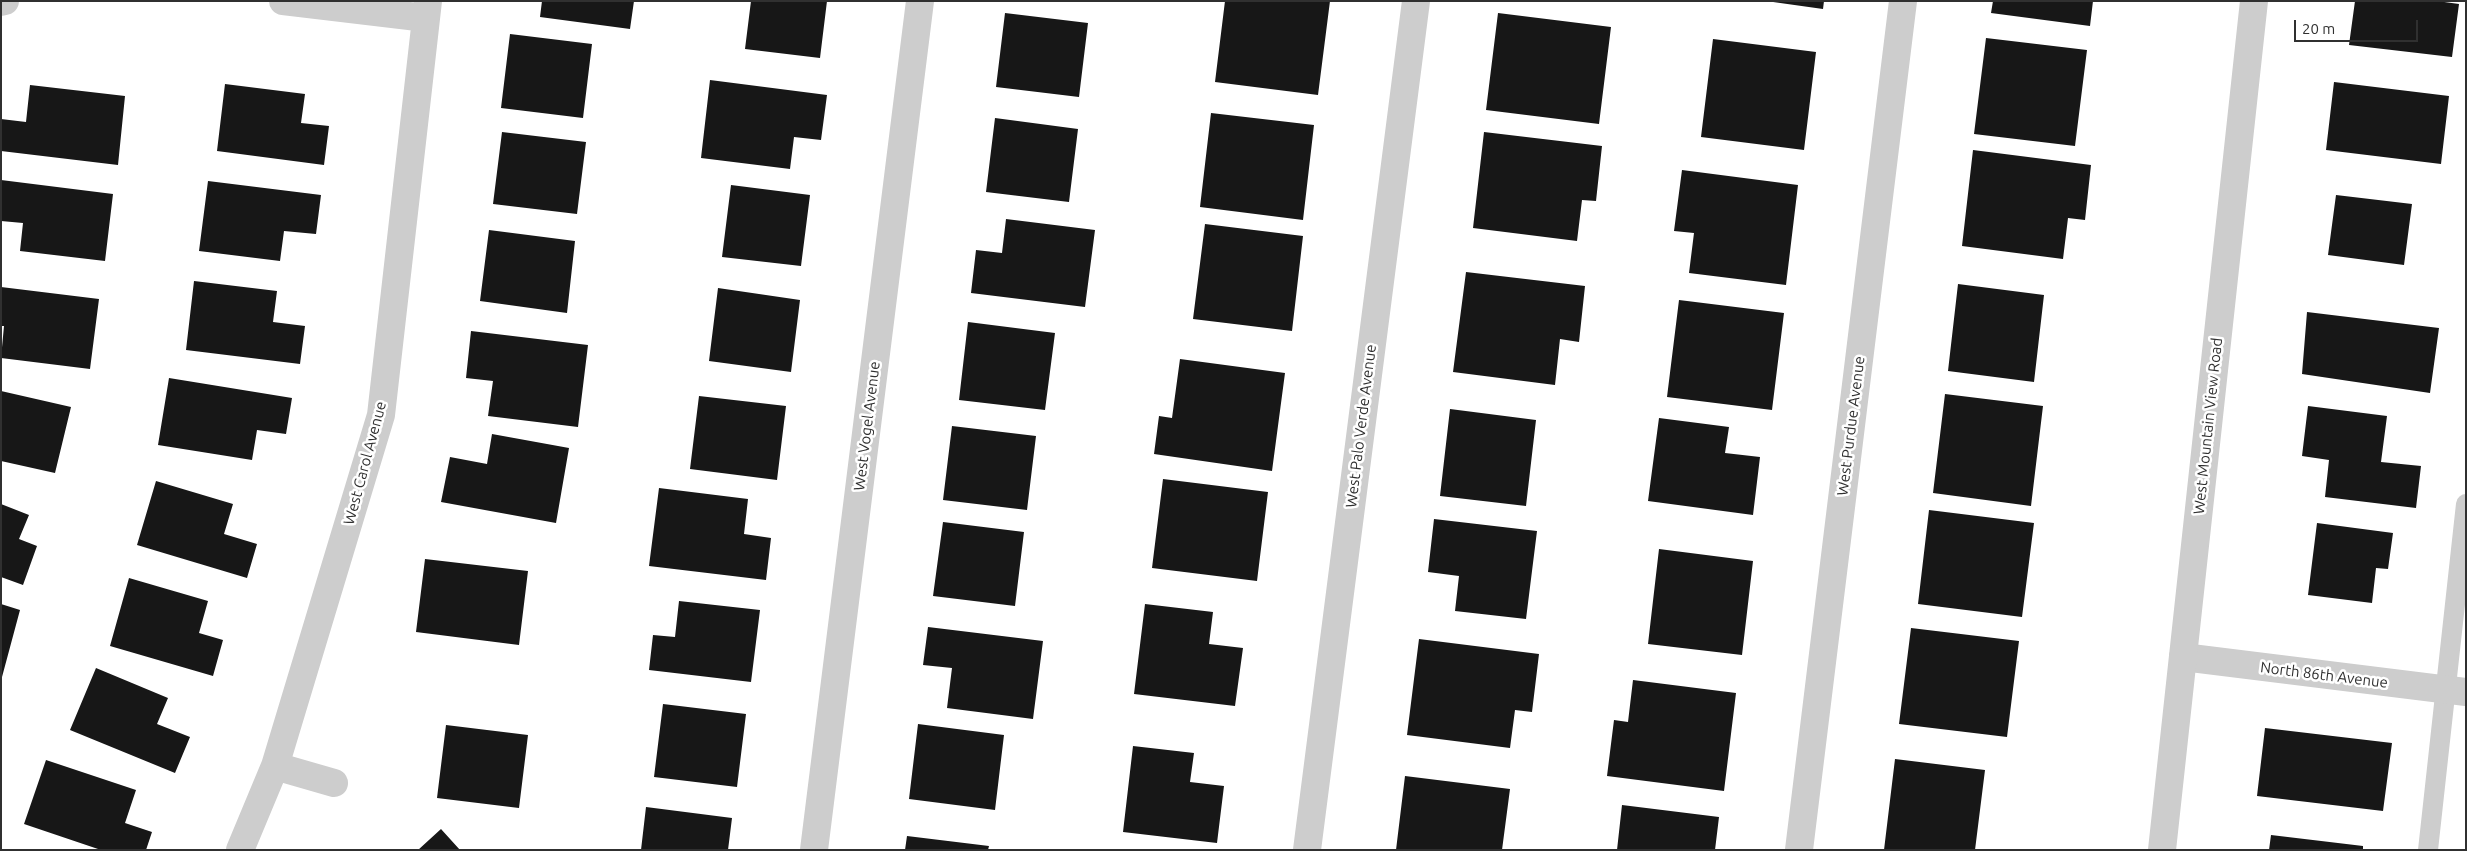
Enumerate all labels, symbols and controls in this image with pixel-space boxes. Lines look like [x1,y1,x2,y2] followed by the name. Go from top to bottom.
[2297,10,2421,42] scale bar
[2302,20,2335,37] text: 20 m
[2190,337,2226,515] street label: West Mountain View Road
[1342,343,1380,509] street label: West Palo Verde Avenue
[1834,355,1868,497] street label: West Purdue Avenue
[850,360,884,492] street label: West Vogel Avenue
[340,399,390,527] street label: West Carol Avenue
[2259,658,2389,692] street label: North 86th Avenue

